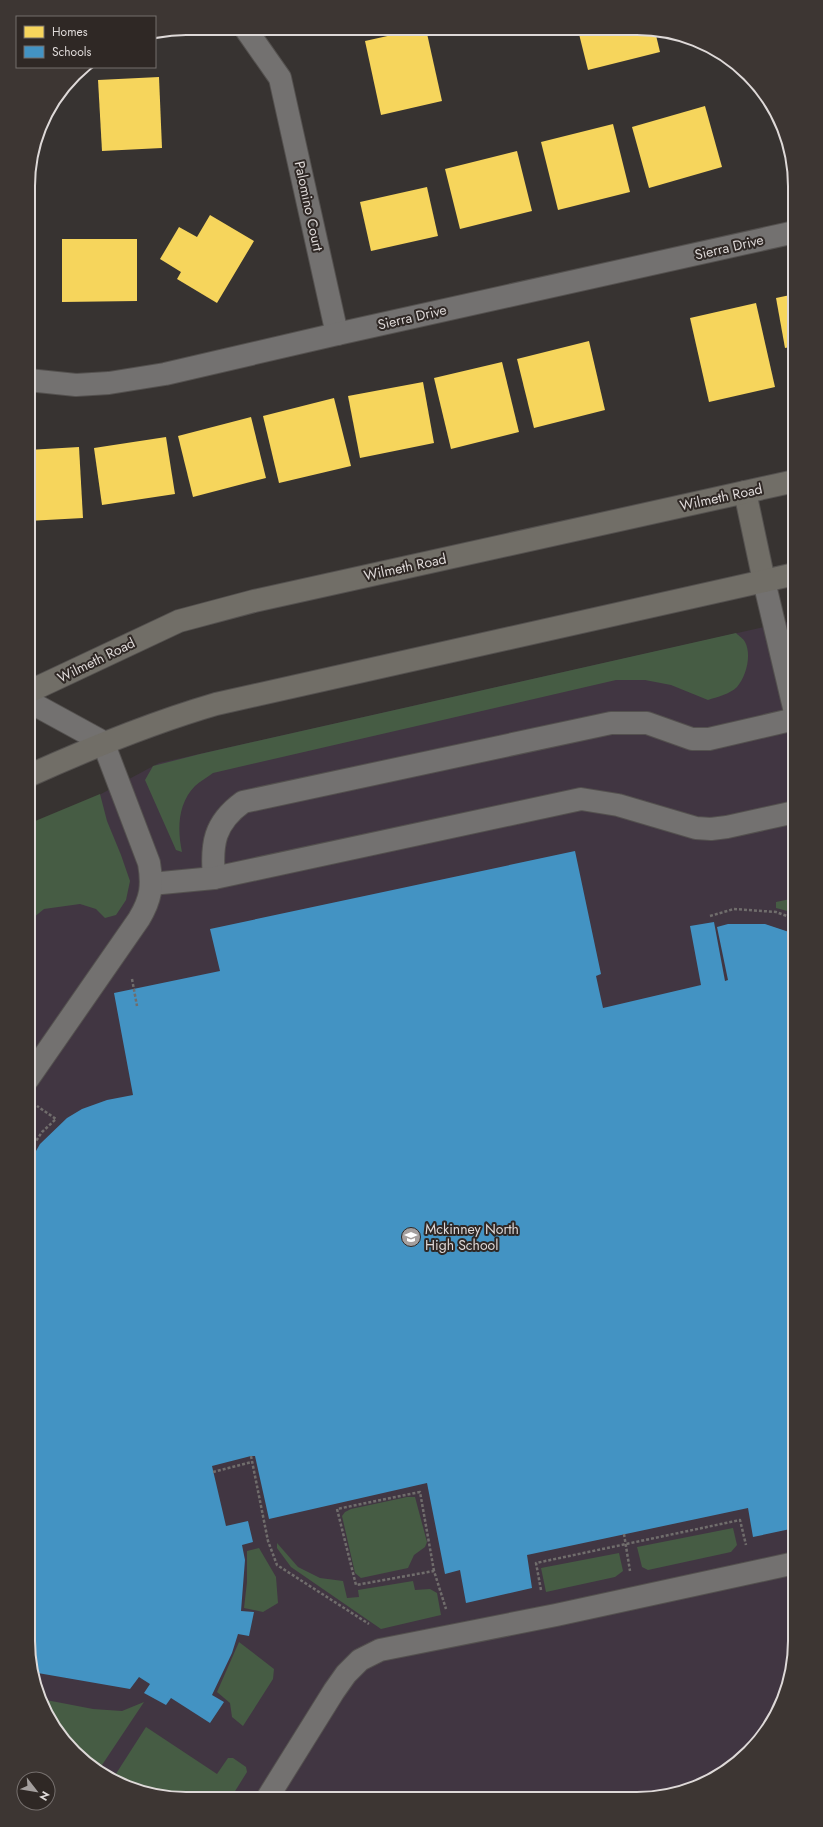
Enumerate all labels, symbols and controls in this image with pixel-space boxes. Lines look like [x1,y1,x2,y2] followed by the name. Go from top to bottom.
[16,16,156,68] legend
[52,23,88,41] text: Homes
[52,43,91,61] text: Schools
[290,159,328,253] street label: Palomino Court
[693,229,765,265] street label: Sierra Drive
[376,299,448,335] street label: Sierra Drive
[678,478,764,516] street label: Wilmeth Road
[362,548,448,586] street label: Wilmeth Road
[54,633,138,687] street label: Wilmeth Road
[425,1219,519,1255] place label: Mckinney North High School
[400,1226,422,1248] school or university icon: Mckinney North High School
[16,1771,56,1811] north arrow
[35,1788,54,1804] text: N

